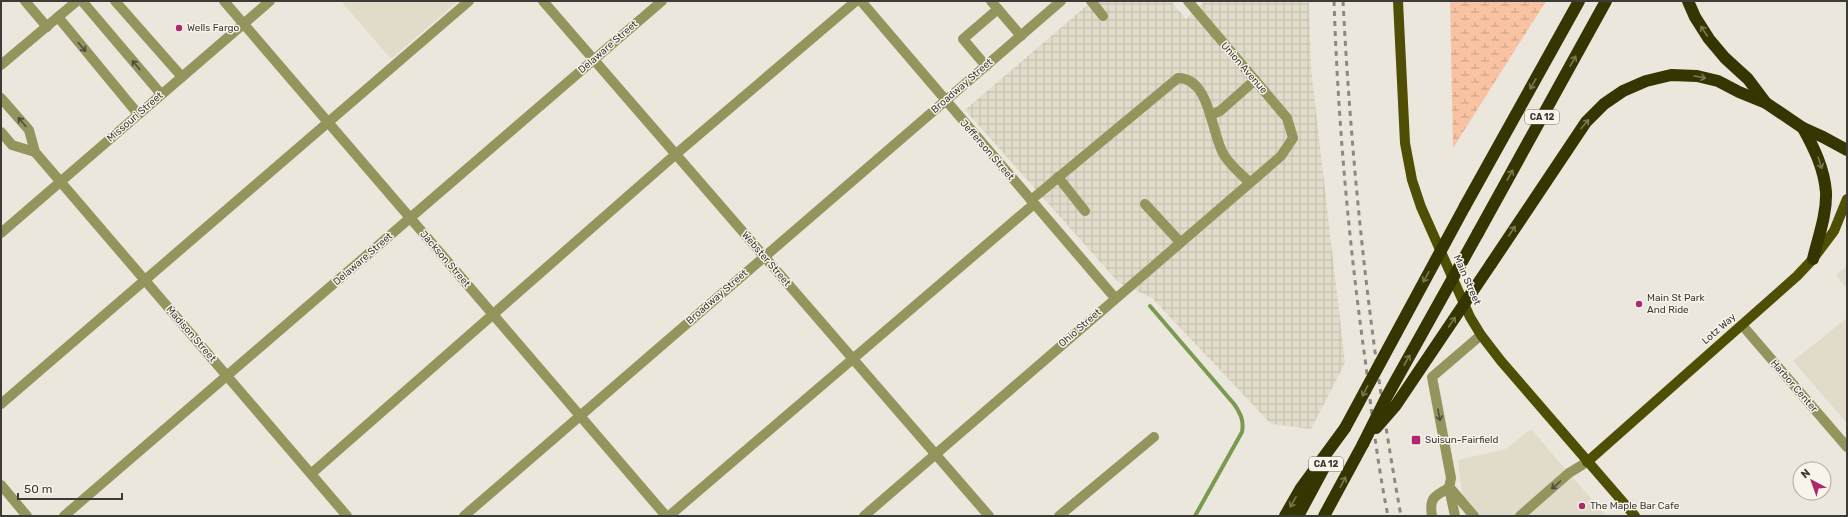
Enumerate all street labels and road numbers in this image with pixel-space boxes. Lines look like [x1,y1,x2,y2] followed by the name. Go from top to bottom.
[576,18,640,76] street label: Delaware Street
[1218,40,1270,97] street label: Union Avenue
[929,56,995,116] street label: Broadway Street
[105,89,165,144] street label: Missouri Street
[1525,110,1559,124] road number: CA 12
[957,117,1017,183] street label: Jefferson Street
[417,228,473,290] street label: Jackson Street
[739,229,793,289] street label: Webster Street
[331,230,395,288] street label: Delaware Street
[1451,253,1483,307] street label: Main Street
[684,267,750,327] street label: Broadway Street
[163,304,219,364] street label: Madison Street
[1056,306,1104,350] street label: Ohio Street
[1700,311,1739,347] street label: Lotz Way
[1768,357,1820,415] street label: Harbor Center
[1309,457,1343,471] road number: CA 12

